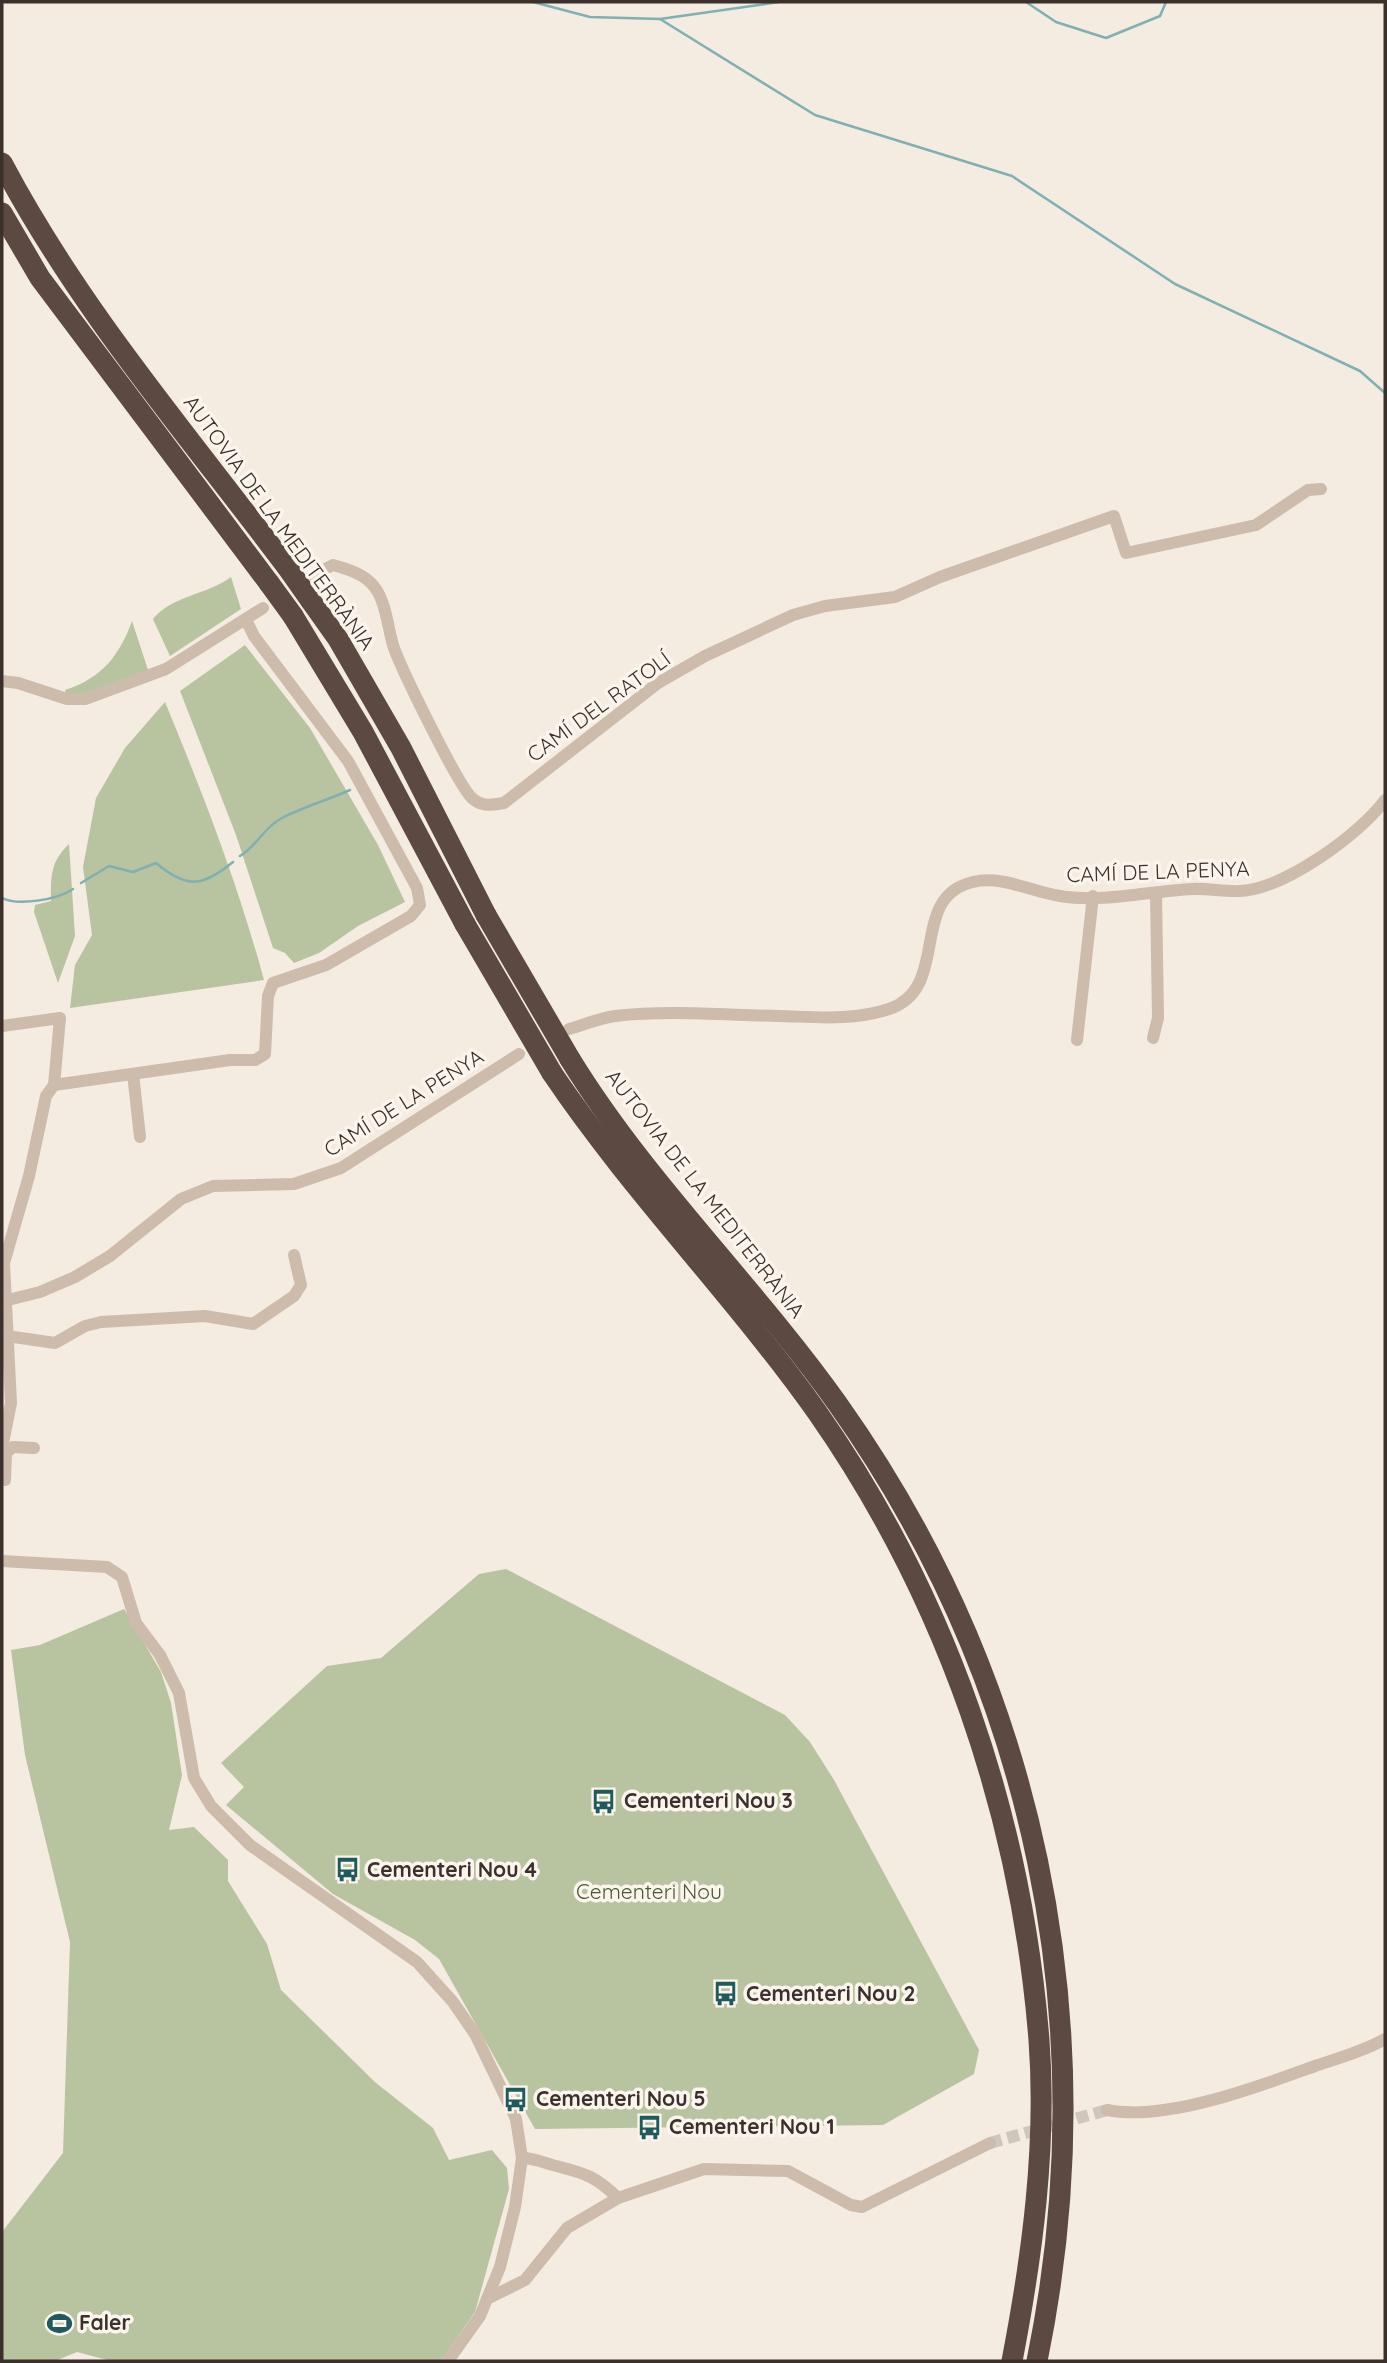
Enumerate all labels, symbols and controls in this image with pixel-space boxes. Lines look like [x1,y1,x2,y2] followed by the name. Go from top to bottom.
[179,390,381,655] street label: AUTOVIA DE LA MEDITERRÀNIA
[522,645,676,767] street label: CAMÍ DEL RATOLÍ
[1066,855,1250,887] street label: CAMÍ DE LA PENYA
[319,1043,488,1162] street label: CAMÍ DE LA PENYA
[601,1064,811,1323] street label: AUTOVIA DE LA MEDITERRÀNIA
[590,1787,618,1815] bus stop icon: Cementeri Nou 3
[624,1787,793,1813] place label: Cementeri Nou 3
[333,1856,361,1884] bus stop icon: Cementeri Nou 4
[367,1856,537,1882] place label: Cementeri Nou 4
[576,1878,722,1904] park label: Cementeri Nou
[712,1980,740,2008] bus stop icon: Cementeri Nou 2
[746,1980,915,2006] place label: Cementeri Nou 2
[502,2085,530,2113] bus stop icon: Cementeri Nou 5
[536,2085,706,2111] place label: Cementeri Nou 5
[635,2113,663,2141] bus stop icon: Cementeri Nou 1
[669,2113,835,2139] place label: Cementeri Nou 1
[45,2309,73,2337] sports icon: Faler
[79,2309,131,2335] place label: Faler

